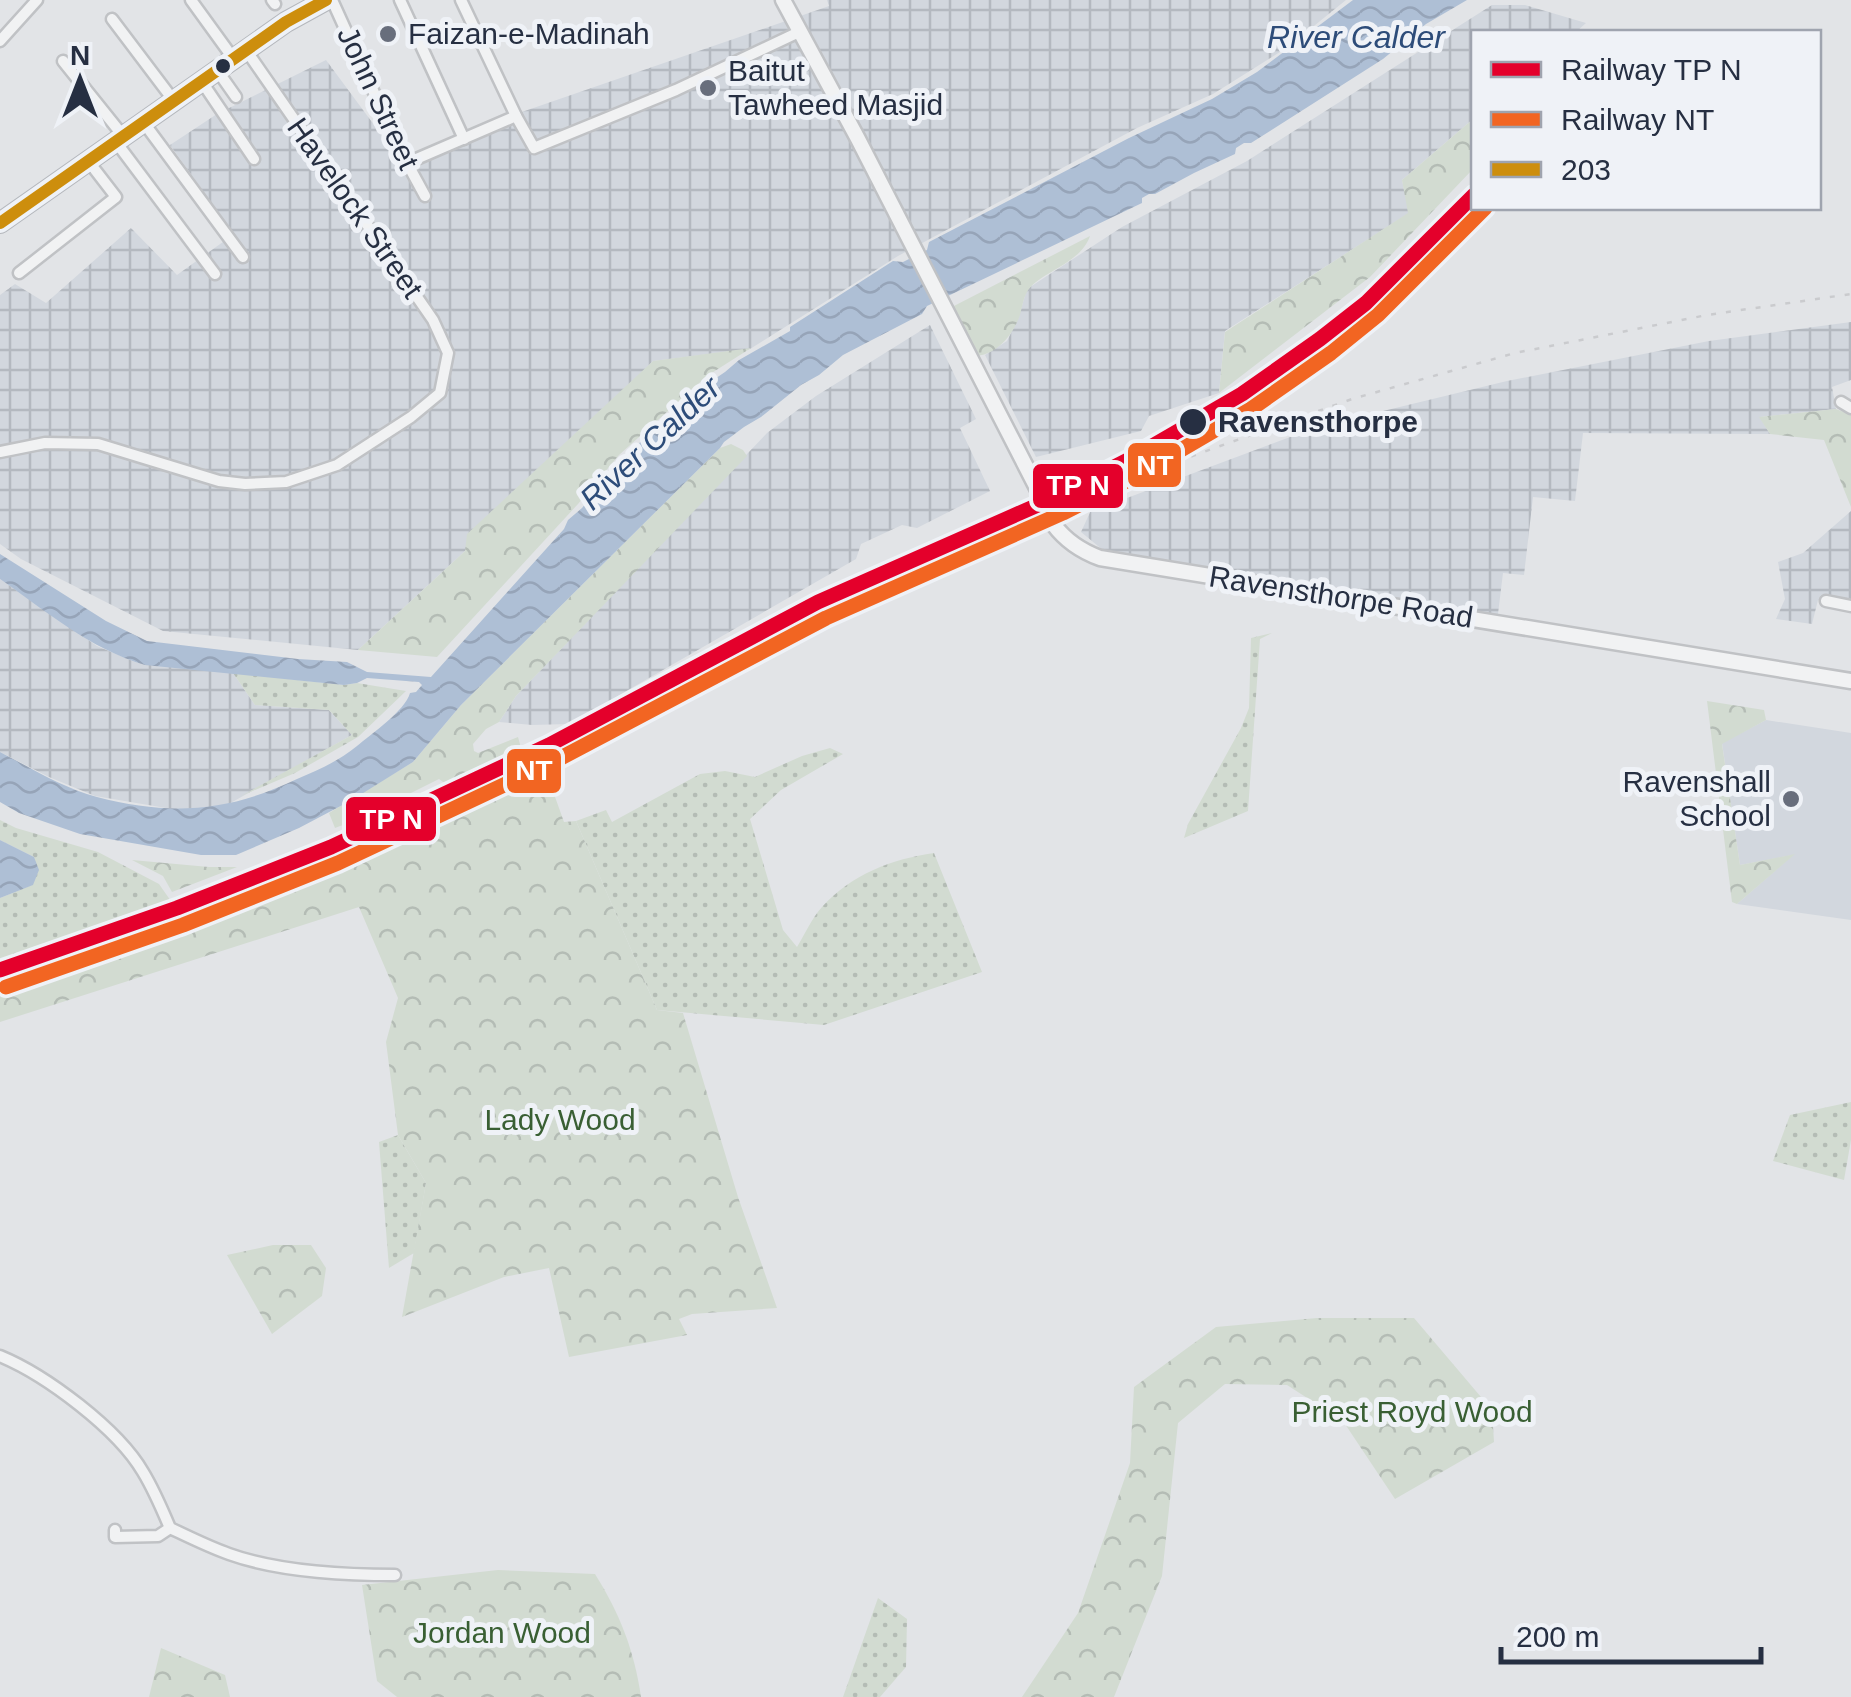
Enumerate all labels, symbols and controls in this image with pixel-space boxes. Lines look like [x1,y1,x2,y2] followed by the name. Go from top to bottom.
[408,17,650,50] place label: Faizan-e-Madinah
[1267,19,1446,55] water label: River Calder
[331,21,426,175] street label: John Street
[377,23,399,45] marker: Faizan-e-Madinah
[30,30,130,130] north arrow
[1471,30,1821,210] legend
[70,40,90,71] text: N
[1561,53,1742,86] text: Railway TP N
[728,54,943,121] place label: Baitut Tawheed Masjid
[213,56,233,76] unlabelled marker
[697,77,719,99] marker: Baitut Tawheed Masjid
[1561,103,1714,136] text: Railway NT
[281,112,430,304] street label: Havelock Street
[1561,153,1611,186] text: 203
[573,368,728,517] water label: River Calder
[1218,405,1418,438] place label: Ravensthorpe
[1177,406,1209,438] marker: Ravensthorpe
[1126,441,1183,489] line badge: NT
[1136,450,1174,481] text: NT
[1031,462,1125,510] line badge: TP N
[1046,470,1110,501] text: TP N
[1207,559,1475,634] street label: Ravensthorpe Road
[505,747,563,795] line badge: NT
[515,755,553,786] text: NT
[1623,765,1771,832] place label: Ravenshall School
[1780,788,1802,810] marker: Ravenshall School
[344,795,438,843] line badge: TP N
[359,804,423,835] text: TP N
[484,1103,636,1136] park label: Lady Wood
[1291,1395,1533,1428] park label: Priest Royd Wood
[1501,1602,1761,1664] scale bar
[413,1616,591,1649] park label: Jordan Wood
[1516,1620,1599,1653] text: 200 m

